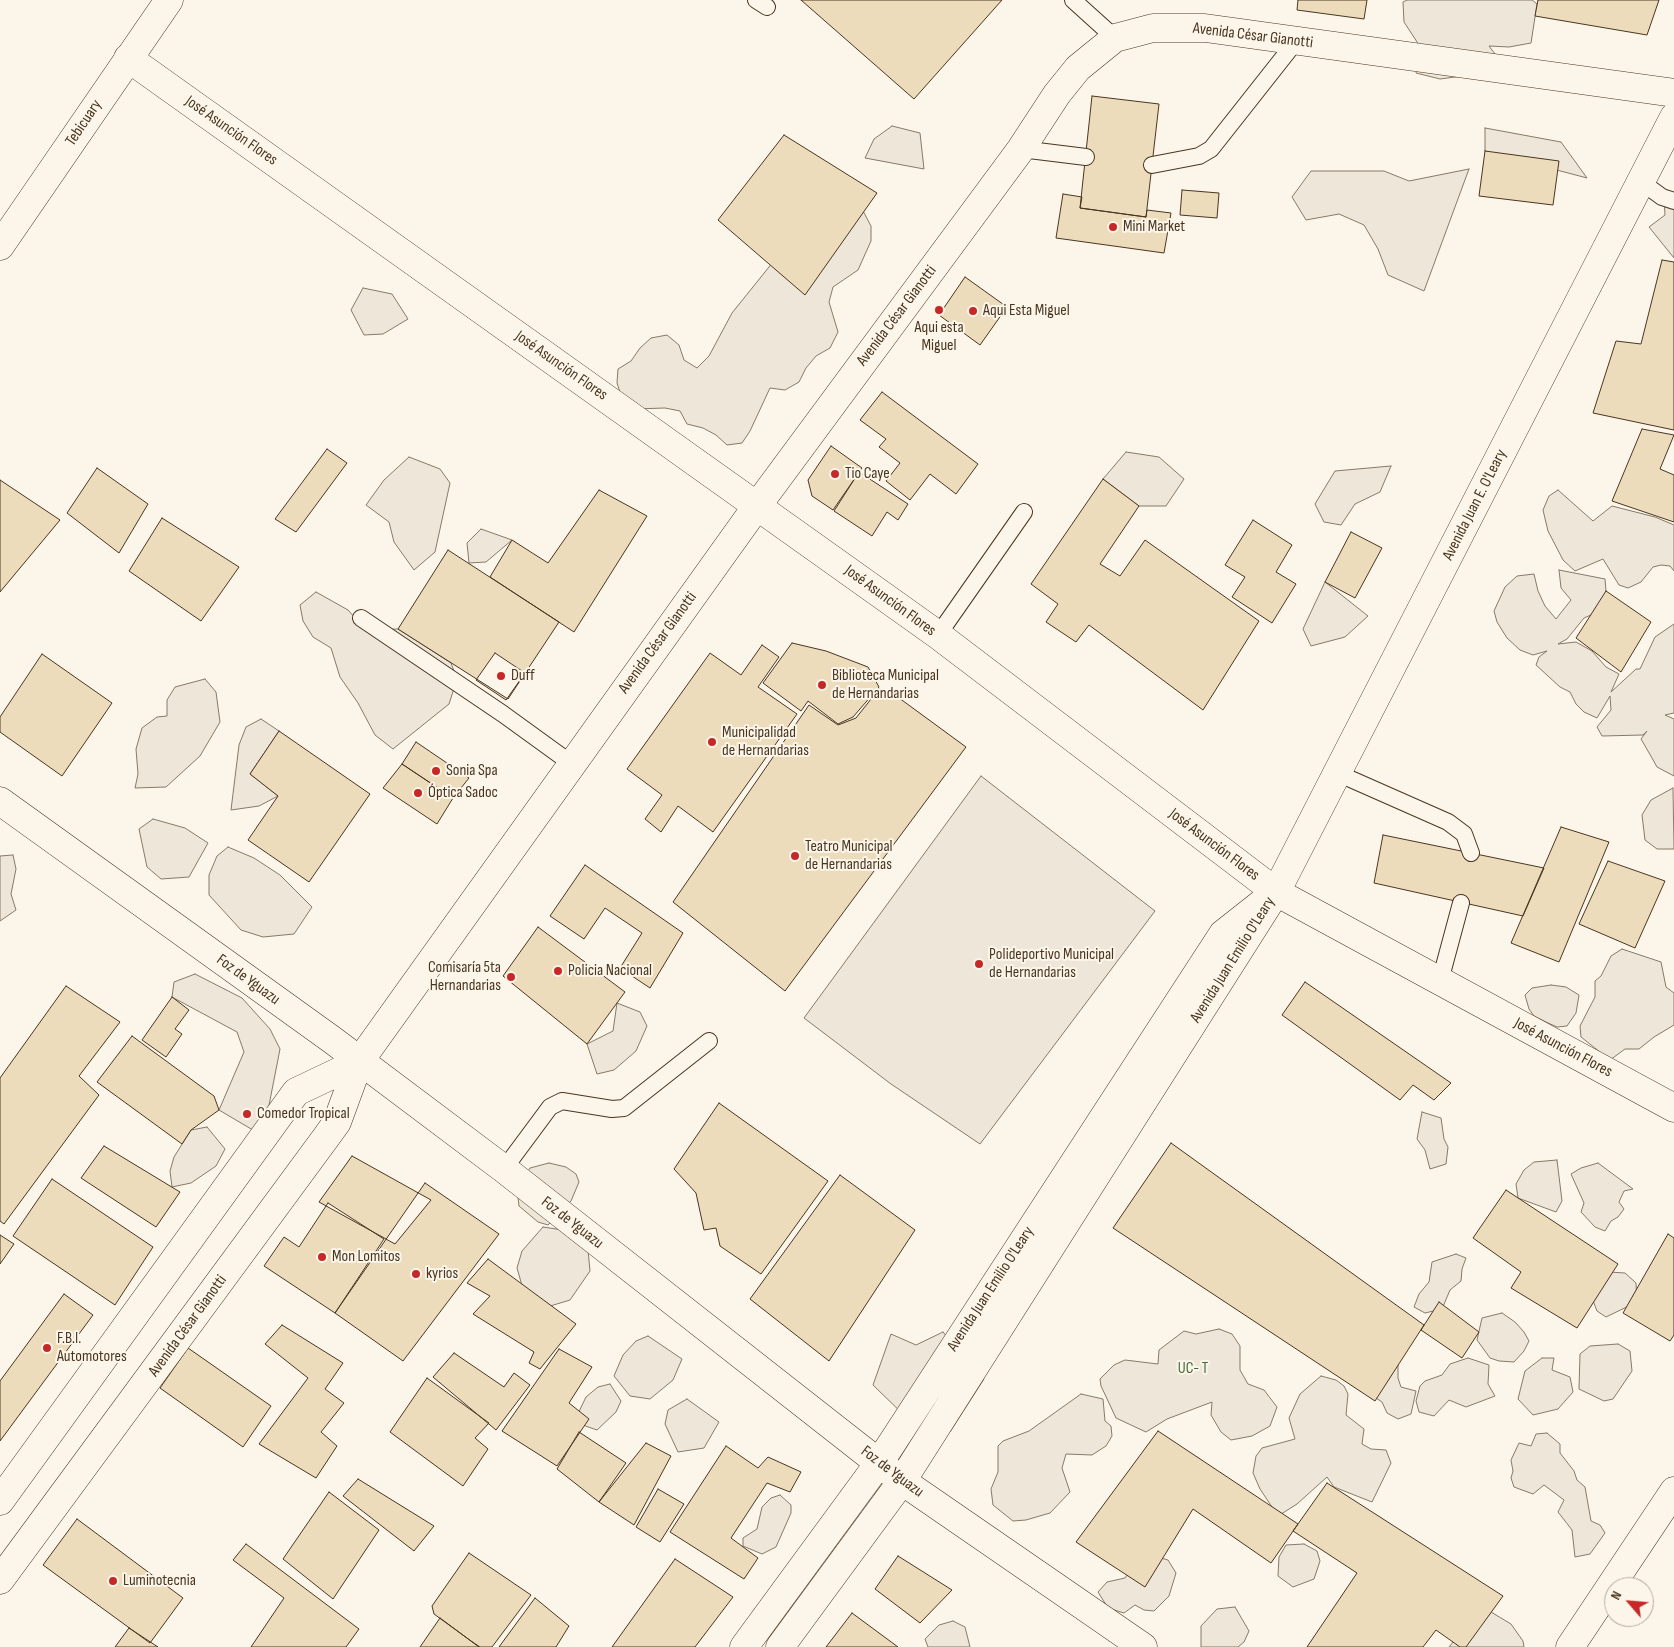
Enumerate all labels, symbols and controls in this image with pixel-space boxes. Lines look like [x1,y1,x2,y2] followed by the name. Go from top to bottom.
[1192,19,1314,53] street label: Avenida César Gianotti
[181,92,281,170] street label: José Asunción Flores
[62,96,106,150] street label: Tebicuary
[1123,217,1185,237] place label: Mini Market
[1107,221,1119,233] marker: Mini Market
[853,262,941,370] street label: Avenida César Gianotti
[983,301,1070,321] place label: Aqui Esta Miguel
[933,304,945,316] marker: Aqui esta Miguel
[967,305,979,317] marker: Aqui Esta Miguel
[914,318,964,356] place label: Aqui esta Miguel
[511,327,611,405] street label: José Asunción Flores
[1439,446,1511,564] street label: Avenida Juan E. O'Leary
[845,464,890,484] place label: Tio Caye
[829,468,841,480] marker: Tio Caye
[840,561,940,641] street label: José Asunción Flores
[615,589,701,697] street label: Avenida César Gianotti
[511,666,535,686] place label: Duff
[832,666,939,704] place label: Biblioteca Municipal de Hernandarias
[495,670,507,682] marker: Duff
[816,679,828,691] marker: Biblioteca Municipal de Hernandarias
[722,723,809,761] place label: Municipalidad de Hernandarias
[706,736,718,748] marker: Municipalidad de Hernandarias
[446,761,498,781] place label: Sonia Spa
[430,765,442,777] marker: Sonia Spa
[428,783,498,803] place label: Óptica Sadoc
[412,787,424,799] marker: Óptica Sadoc
[1165,805,1263,885] street label: José Asunción Flores
[805,837,893,875] place label: Teatro Municipal de Hernandarias
[789,850,801,862] marker: Teatro Municipal de Hernandarias
[1186,894,1280,1026] street label: Avenida Juan Emilio O'Leary
[989,945,1114,983] place label: Polideportivo Municipal de Hernandarias
[213,951,283,1009] street label: Foz de Yguazu
[428,958,501,996] place label: Comisaría 5ta Hernandarias
[973,958,985,970] marker: Polideportivo Municipal de Hernandarias
[568,961,652,981] place label: Policia Nacional
[552,965,564,977] marker: Policia Nacional
[505,971,517,983] marker: Comisaría 5ta Hernandarias
[1511,1014,1615,1082] street label: José Asunción Flores
[257,1104,350,1124] place label: Comedor Tropical
[241,1108,253,1120] marker: Comedor Tropical
[537,1193,607,1253] street label: Foz de Yguazu
[944,1223,1038,1355] street label: Avenida Juan Emilio O'Leary
[332,1247,400,1267] place label: Mon Lomitos
[316,1251,328,1263] marker: Mon Lomitos
[426,1264,458,1284] place label: kyrios
[410,1268,422,1280] marker: kyrios
[145,1272,231,1380] street label: Avenida César Gianotti
[57,1329,127,1367] place label: F.B.I. Automotores
[41,1342,53,1354] marker: F.B.I. Automotores
[1178,1359,1208,1379] park label: UC- T
[857,1442,927,1502] street label: Foz de Yguazu
[123,1571,196,1591] place label: Luminotecnia
[107,1575,119,1587] marker: Luminotecnia
[1604,1577,1654,1627] north arrow
[1607,1588,1625,1603] text: N

